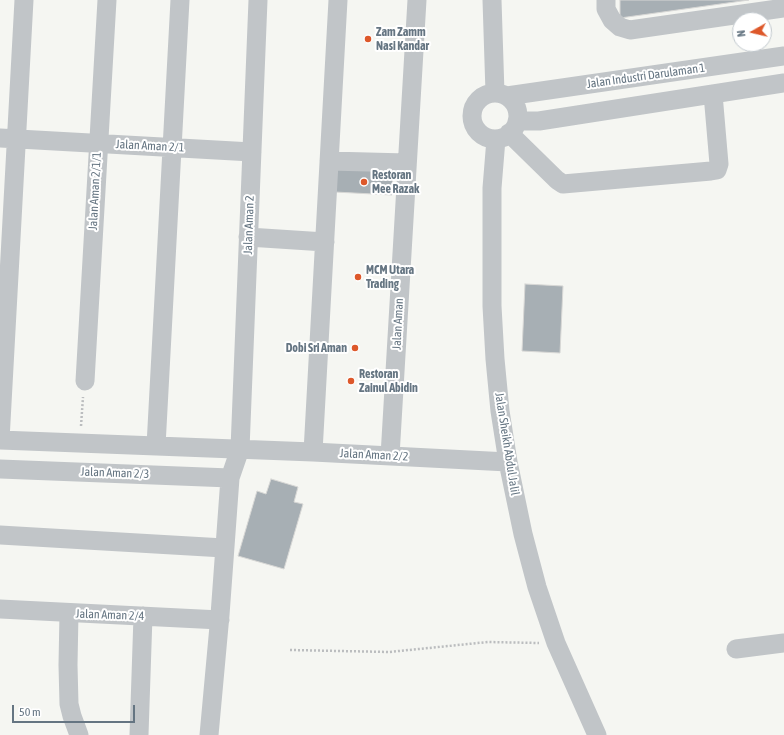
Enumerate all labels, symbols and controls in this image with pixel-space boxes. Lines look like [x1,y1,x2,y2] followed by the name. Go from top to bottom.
[732,12,772,52] north arrow
[376,25,429,53] place label: Zam Zamm Nasi Kandar
[735,29,748,38] text: N
[363,34,373,44] marker: Zam Zamm Nasi Kandar
[586,61,706,91] street label: Jalan Industri Darulaman 1
[115,137,185,155] street label: Jalan Aman 2/1
[86,152,104,230] street label: Jalan Aman 2/1/1
[372,168,419,196] place label: Restoran Mee Razak
[359,177,369,187] marker: Restoran Mee Razak
[241,195,257,255] street label: Jalan Aman 2
[366,263,414,291] place label: MCM Utara Trading
[353,272,363,282] marker: MCM Utara Trading
[389,298,407,350] street label: Jalan Aman
[286,341,347,355] place label: Dobi Sri Aman
[350,343,360,353] marker: Dobi Sri Aman
[359,367,418,395] place label: Restoran Zainul Abidin
[346,376,356,386] marker: Restoran Zainul Abidin
[492,392,522,496] street label: Jalan Sheikh Abdul Jalil
[339,446,409,464] street label: Jalan Aman 2/2
[80,465,150,481] street label: Jalan Aman 2/3
[75,607,145,623] street label: Jalan Aman 2/4
[14,697,137,723] scale bar
[19,705,41,719] text: 50 m

